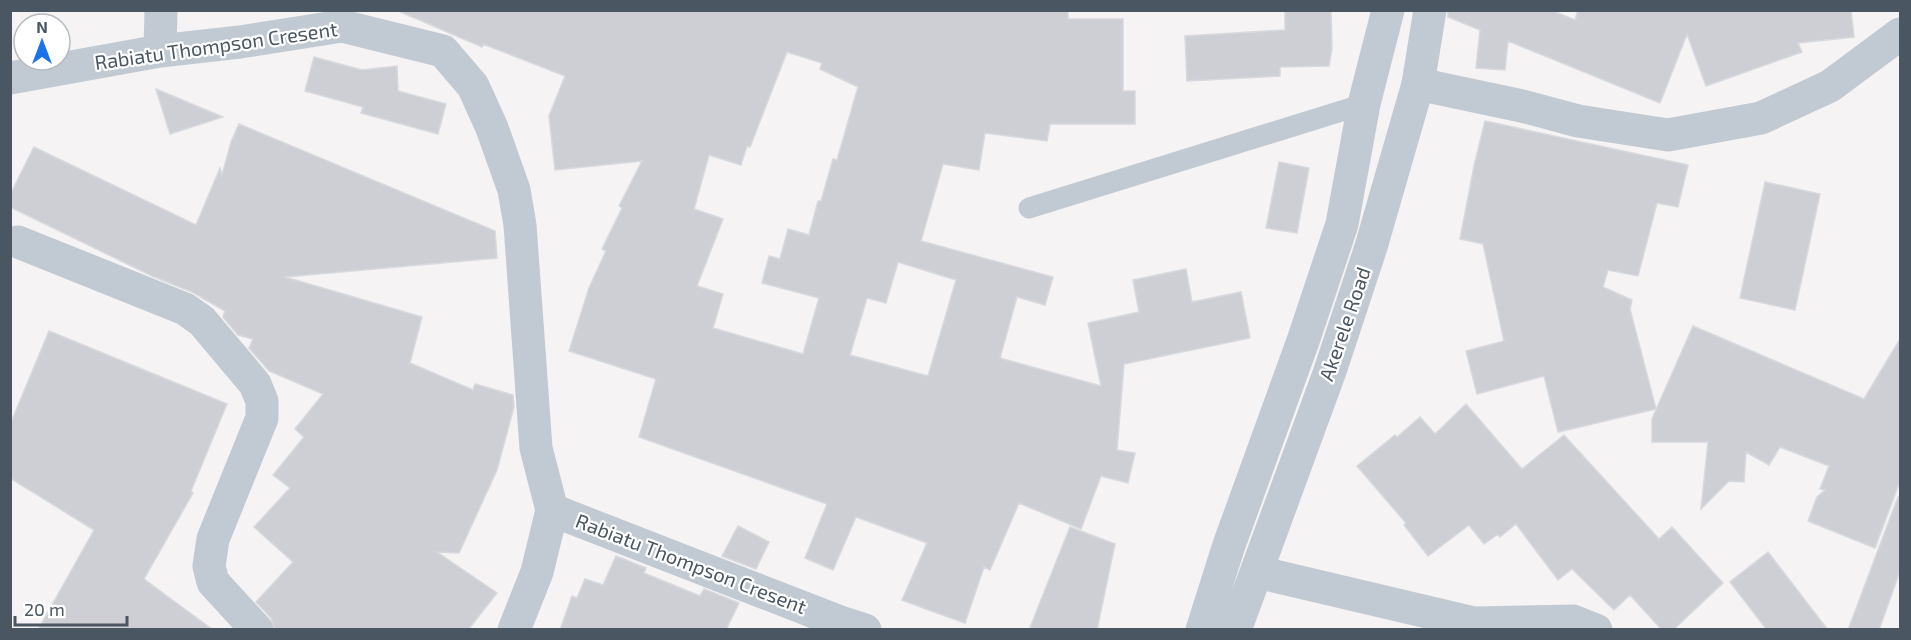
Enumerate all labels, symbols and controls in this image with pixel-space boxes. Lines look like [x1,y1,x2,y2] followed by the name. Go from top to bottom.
[12,12,72,72] north arrow
[93,16,339,74] street label: Rabiatu Thompson Cresent
[36,17,48,36] text: N
[1313,264,1375,384] street label: Akerele Road
[573,508,810,618] street label: Rabiatu Thompson Cresent
[15,589,128,627] scale bar
[24,598,65,620] text: 20 m

